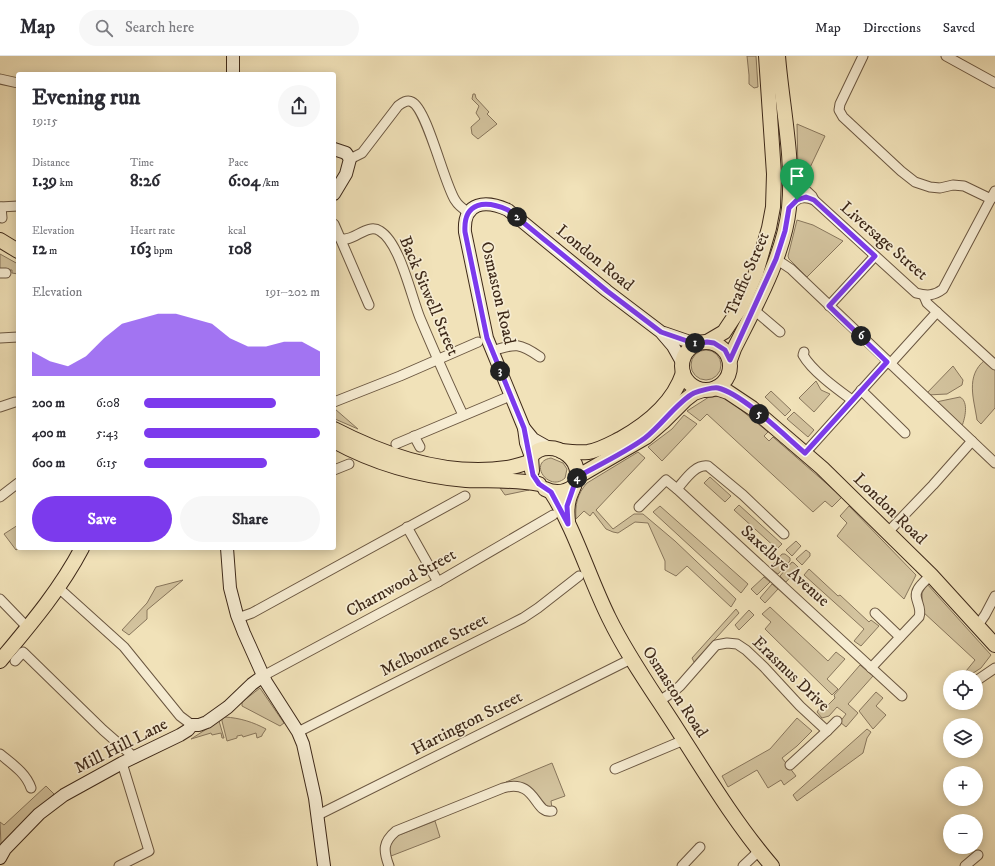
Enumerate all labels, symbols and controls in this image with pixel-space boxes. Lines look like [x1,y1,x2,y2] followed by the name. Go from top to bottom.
[79,10,359,46] search box
[20,16,55,39] text: Map
[93,17,115,39] icon: search
[125,18,194,37] text: Search here
[815,19,841,37] text: Map
[863,19,921,37] text: Directions
[943,19,975,37] text: Saved
[32,84,140,111] text: Evening run
[278,85,320,127] button: share
[32,113,58,129] text: 19:15
[32,156,70,170] text: Distance
[130,156,154,170] text: Time
[228,156,248,170] text: Pace
[780,159,814,200] pin
[786,165,808,187] icon: arrive
[32,170,57,192] text: 1.39
[130,170,160,192] text: 8:26
[228,170,260,192] text: 6:04
[57,176,73,190] text: km
[260,176,279,190] text: /km
[835,197,933,286] street label: Liversage Street
[507,207,527,227] pin: 2
[514,210,520,224] text: 2
[552,220,639,296] street label: London Road
[32,224,75,238] text: Elevation
[130,224,175,238] text: Heart rate
[228,224,246,238] text: kcal
[719,228,775,319] street label: Traffic Street
[394,233,464,360] street label: Back Sitwell Street
[32,238,47,260] text: 12
[130,238,151,260] text: 163
[228,238,252,260] text: 108
[475,239,521,347] street label: Osmaston Road
[47,244,57,258] text: m
[151,244,173,258] text: bpm
[32,284,82,300] text: Elevation
[265,284,320,300] text: 191–202 m
[851,326,871,346] pin: 6
[858,329,864,343] text: 6
[685,333,705,353] pin: 1
[693,336,697,350] text: 1
[490,361,510,381] pin: 3
[498,364,502,378] text: 3
[32,395,65,411] text: 200 m
[96,395,120,411] text: 6:08
[749,404,769,424] pin: 5
[756,407,762,421] text: 5
[32,425,66,441] text: 400 m
[96,425,118,441] text: 5:43
[32,455,65,471] text: 600 m
[96,455,117,471] text: 6:15
[567,468,587,488] pin: 4
[849,468,932,550] street label: London Road
[574,471,580,485] text: 4
[32,496,172,542] button: Save
[180,496,320,542] button: Share
[736,520,834,612] street label: Saxelbye Avenue
[342,543,460,622] street label: Charnwood Street
[376,608,492,682] street label: Melbourne Street
[748,632,834,716] street label: Erasmus Drive
[637,642,713,742] street label: Osmaston Road
[943,670,983,854] map controls
[943,670,983,710] button: locate
[408,685,527,760] street label: Hartington Street
[71,713,171,779] street label: Mill Hill Lane
[943,718,983,758] button: layers
[943,766,983,806] button: +
[943,814,983,854] button: −

